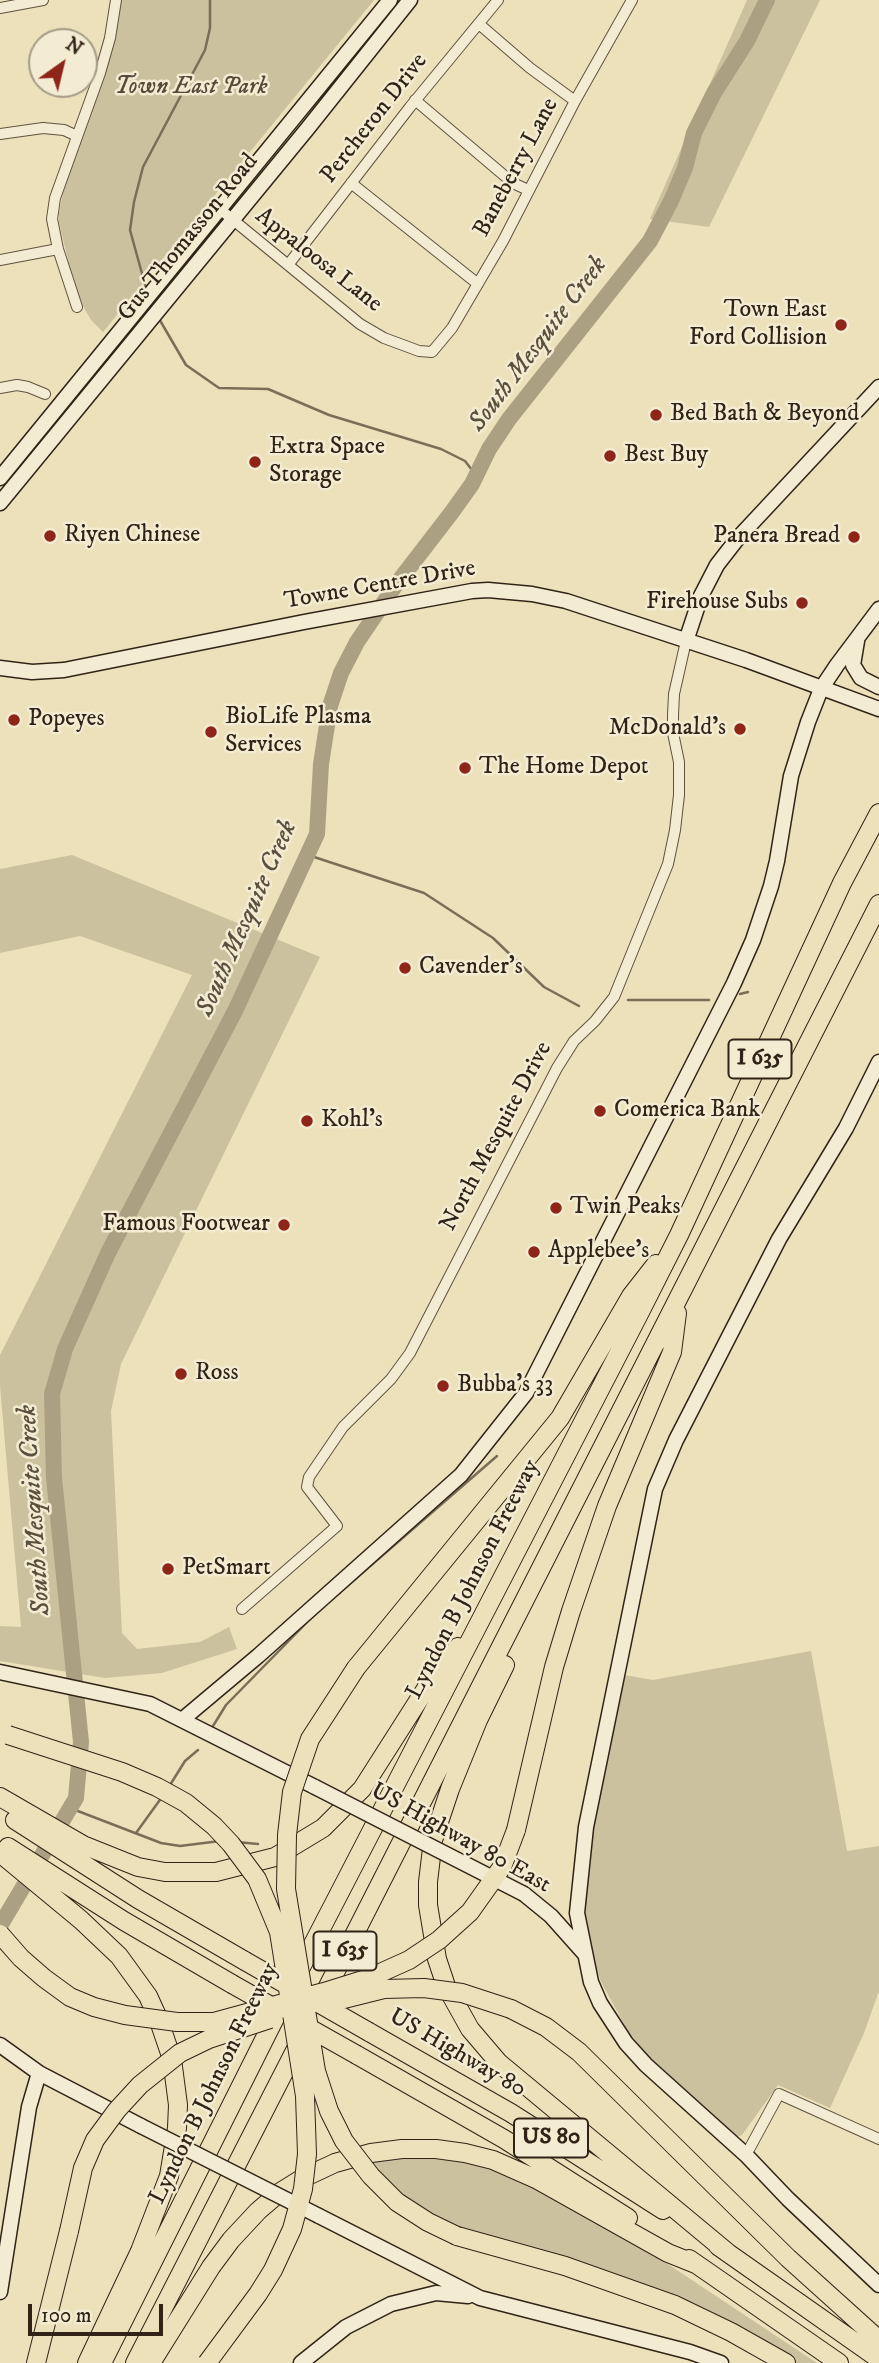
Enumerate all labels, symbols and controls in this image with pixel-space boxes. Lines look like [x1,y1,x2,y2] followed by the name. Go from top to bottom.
[28,28,98,98] north arrow
[61,33,87,61] text: N
[315,48,435,190] street label: Percheron Drive
[114,74,268,102] park label: Town East Park
[468,94,566,242] street label: Baneberry Lane
[113,148,265,328] street label: Gus Thomasson Road
[249,202,387,320] street label: Appaloosa Lane
[463,251,615,439] water label: South Mesquite Creek
[689,297,827,353] place label: Town East Ford Collision
[833,317,849,333] marker: Town East Ford Collision
[670,401,859,429] place label: Bed Bath & Beyond
[648,407,664,423] marker: Bed Bath & Beyond
[269,434,385,490] place label: Extra Space Storage
[624,442,708,470] place label: Best Buy
[602,448,618,464] marker: Best Buy
[247,454,263,470] marker: Extra Space Storage
[64,522,200,550] place label: Riyen Chinese
[713,523,840,551] place label: Panera Bread
[42,528,58,544] marker: Riyen Chinese
[846,529,862,545] marker: Panera Bread
[282,555,478,617] street label: Towne Centre Drive
[646,589,788,617] place label: Firehouse Subs
[794,595,810,611] marker: Firehouse Subs
[225,704,371,760] place label: BioLife Plasma Services
[28,706,104,734] place label: Popeyes
[6,712,22,728] marker: Popeyes
[609,715,726,743] place label: McDonald's
[732,721,748,737] marker: McDonald's
[203,724,219,740] marker: BioLife Plasma Services
[479,754,648,782] place label: The Home Depot
[457,760,473,776] marker: The Home Depot
[191,816,305,1022] water label: South Mesquite Creek
[419,954,523,982] place label: Cavender's
[397,960,413,976] marker: Cavender's
[435,1037,559,1237] street label: North Mesquite Drive
[728,1040,792,1078] road number: I 635
[614,1097,760,1125] place label: Comerica Bank
[592,1103,608,1119] marker: Comerica Bank
[321,1107,383,1135] place label: Kohl's
[299,1113,315,1129] marker: Kohl's
[570,1194,680,1222] place label: Twin Peaks
[548,1200,564,1216] marker: Twin Peaks
[102,1211,270,1239] place label: Famous Footwear
[276,1217,292,1233] marker: Famous Footwear
[548,1238,649,1266] place label: Applebee's
[526,1244,542,1260] marker: Applebee's
[195,1360,239,1388] place label: Ross
[173,1366,189,1382] marker: Ross
[457,1372,553,1400] place label: Bubba's 33
[435,1378,451,1394] marker: Bubba's 33
[13,1404,59,1616] water label: South Mesquite Creek
[401,1455,547,1705] street label: Lyndon B Johnson Freeway
[182,1555,271,1583] place label: PetSmart
[160,1561,176,1577] marker: PetSmart
[365,1778,555,1900] street label: US Highway 80 East
[314,1932,376,1970] road number: I 635
[144,1959,286,2209] street label: Lyndon B Johnson Freeway
[383,2003,531,2105] street label: US Highway 80
[514,2118,588,2158] road number: US 80
[32,2290,166,2334] scale bar
[41,2303,92,2329] text: 100 m

